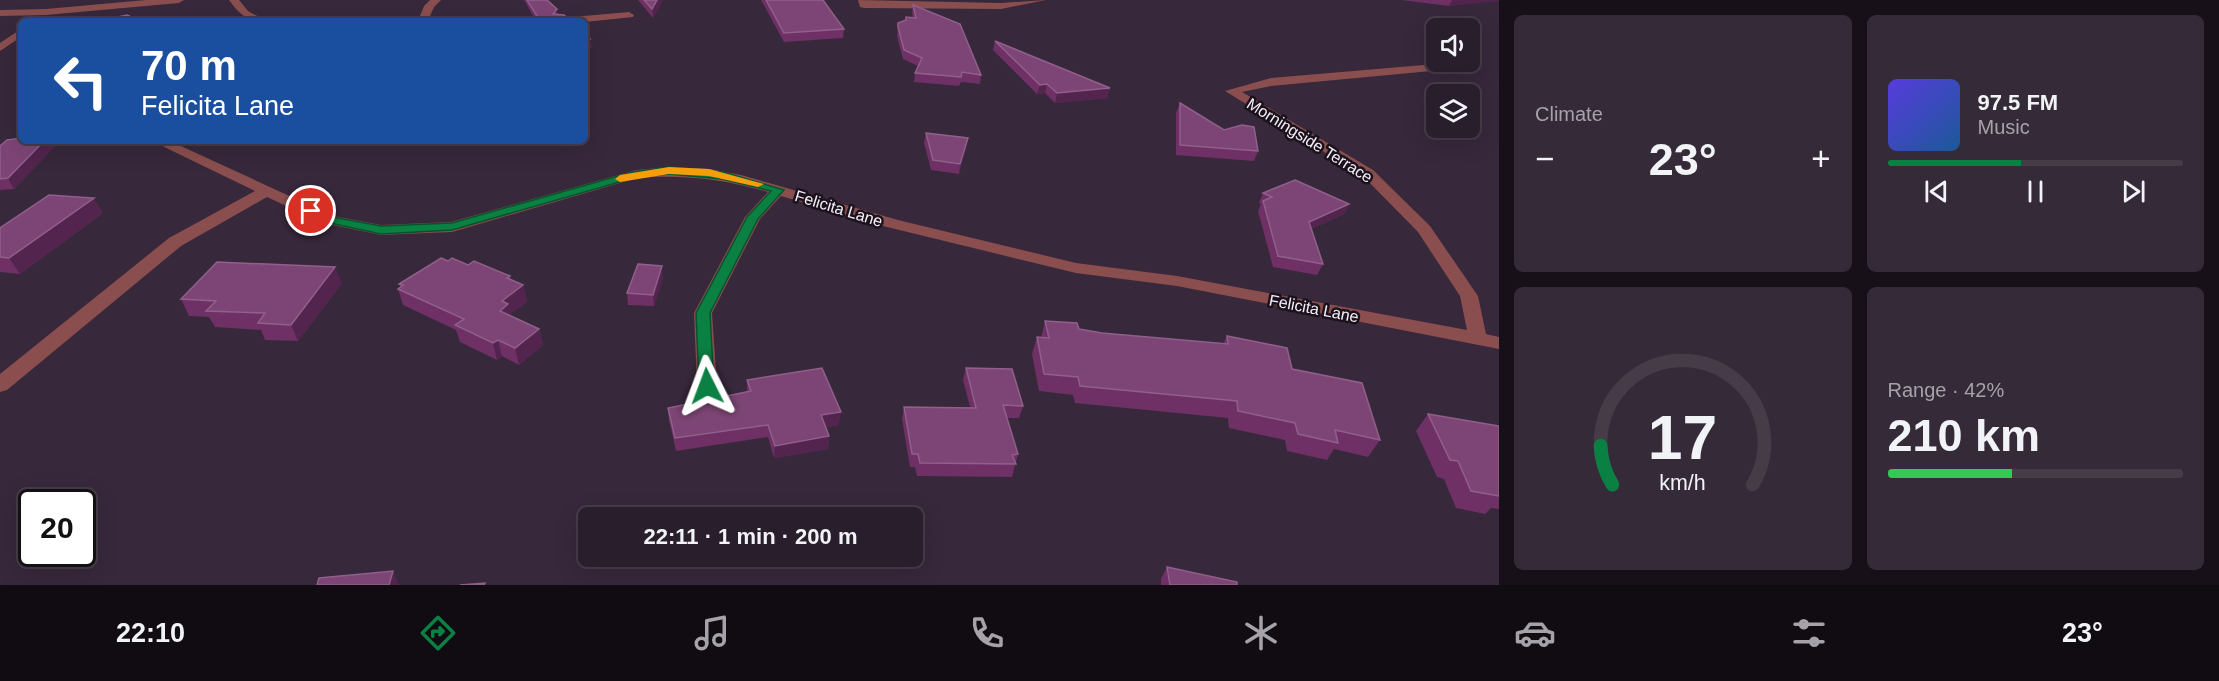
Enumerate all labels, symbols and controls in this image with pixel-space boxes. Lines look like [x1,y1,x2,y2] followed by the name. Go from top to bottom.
[1426,18,1480,138] map controls
[1426,18,1480,72] button: sound
[42,42,120,120] icon: left
[141,42,237,89] text: 70 m
[1426,84,1480,138] button: layers
[1978,90,2058,115] text: 97.5 FM
[141,91,294,121] text: Felicita Lane
[1244,95,1376,186] street label: Morningside Terrace
[1535,103,1603,125] text: Climate
[1978,116,2030,138] text: Music
[1649,134,1717,185] text: 23°
[1535,140,1554,177] text: −
[1811,140,1831,177] text: +
[1920,175,1953,208] icon: previous
[2019,175,2052,208] icon: pause
[2117,175,2150,208] icon: next
[285,185,336,236] pin
[793,187,885,230] street label: Felicita Lane
[294,194,327,227] icon: arrive
[1268,291,1360,326] street label: Felicita Lane
[675,354,739,418] position arrow
[1888,379,2004,401] text: Range · 42%
[1648,403,1717,472] text: 17
[1888,410,2040,461] text: 210 km
[1660,472,1706,496] text: km/h
[18,489,96,567] speed limit sign: 20
[644,524,858,549] text: 22:11 · 1 min · 200 m
[417,612,459,654] icon: directions
[691,612,733,654] icon: music
[966,612,1008,654] icon: phone
[1240,612,1282,654] icon: climate
[1514,612,1556,654] icon: car
[1788,612,1830,654] icon: filters
[116,618,185,648] text: 22:10
[2062,618,2103,648] text: 23°

